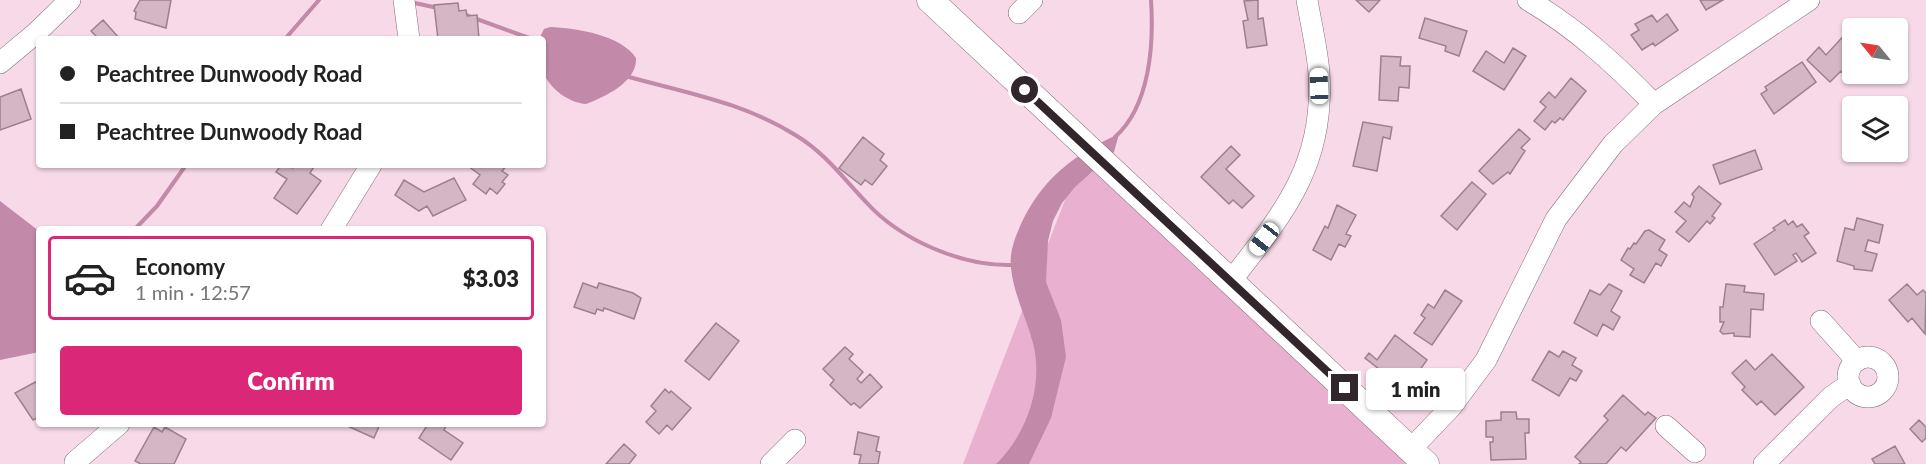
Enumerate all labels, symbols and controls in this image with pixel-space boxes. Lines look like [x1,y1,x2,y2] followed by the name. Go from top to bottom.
[1842,18,1908,84] north arrow
[1842,18,1908,162] map controls
[96,60,362,87] text: Peachtree Dunwoody Road
[1309,68,1329,104] car
[1011,76,1038,103] route start
[1842,96,1908,162] button: layers
[96,118,362,145] text: Peachtree Dunwoody Road
[1246,219,1282,259] car
[63,251,117,305] icon: car
[135,253,225,280] text: Economy
[463,265,519,292] text: $3.03
[135,280,251,304] text: 1 min · 12:57
[60,346,522,415] button: Confirm
[1366,367,1465,409] callout: 1 min
[1331,374,1358,401] route end
[1391,377,1440,401] text: 1 min

